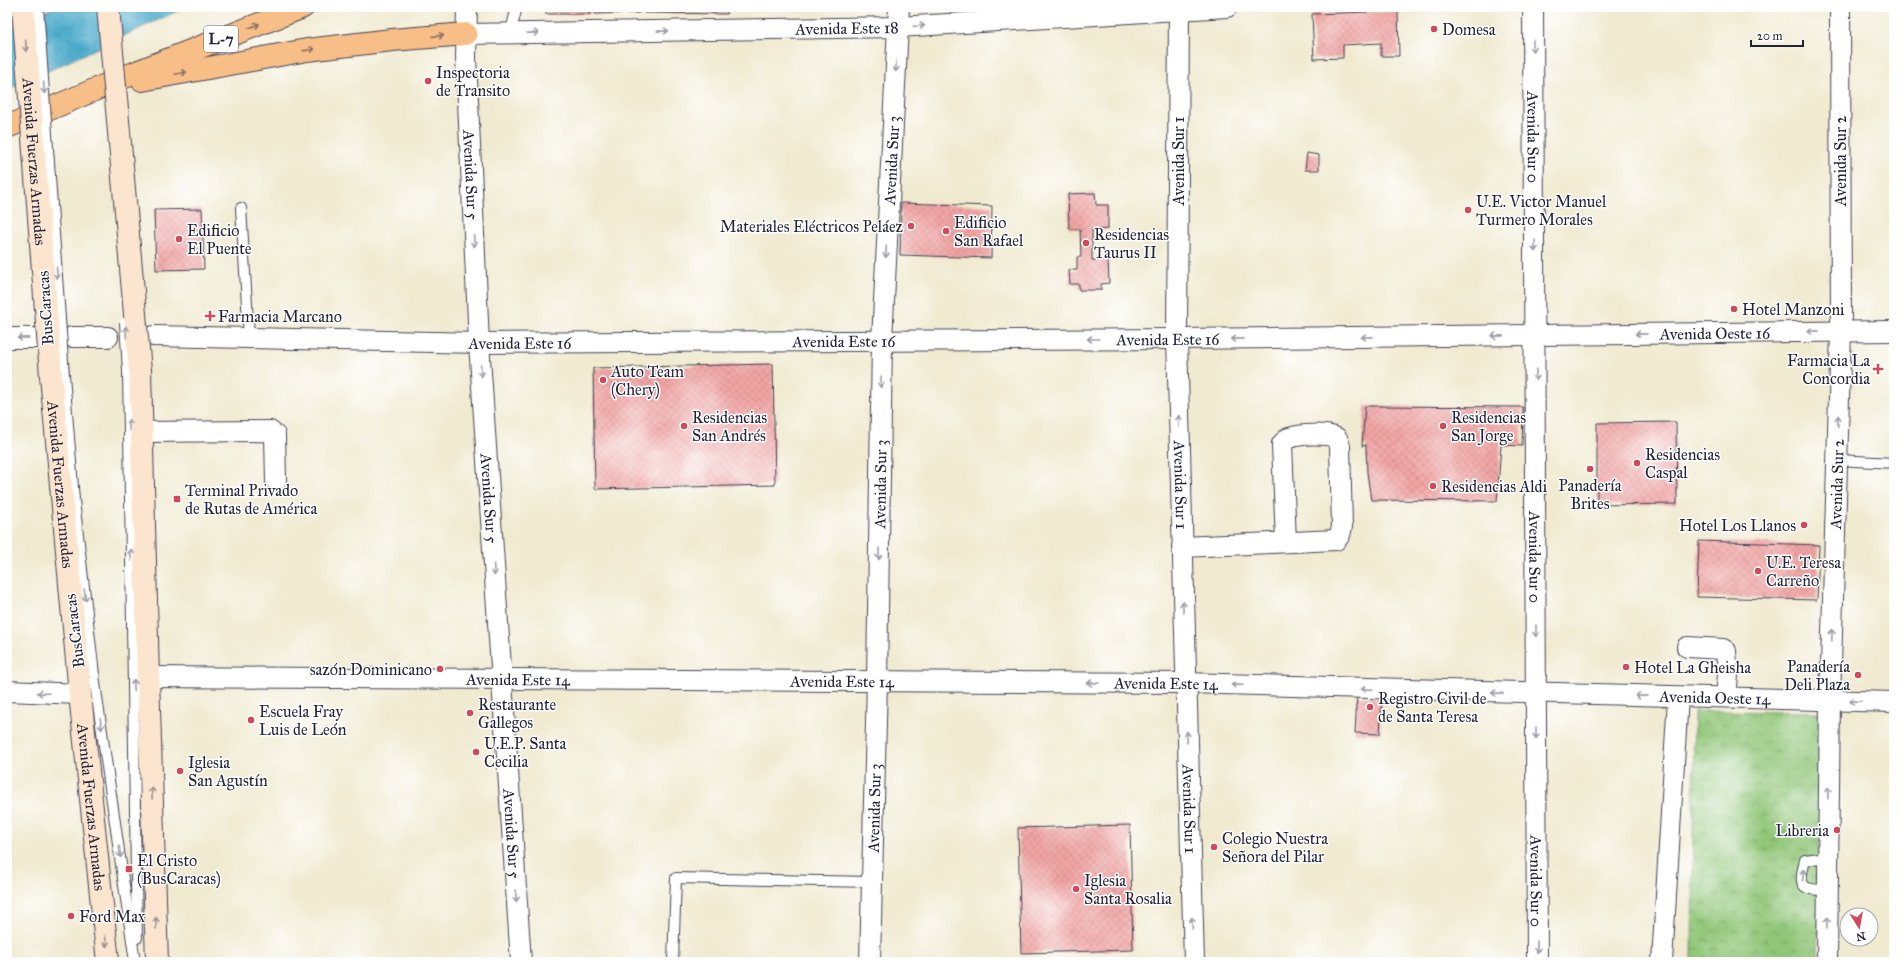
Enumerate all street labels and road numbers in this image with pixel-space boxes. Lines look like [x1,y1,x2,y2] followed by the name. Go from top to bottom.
[794,18,899,39] street label: Avenida Este 18
[204,26,238,52] road number: L-7
[18,76,50,246] street label: Avenida Fuerzas Armadas
[1523,90,1543,183] street label: Avenida Sur 0
[880,115,903,206] street label: Avenida Sur 3
[1831,116,1850,207] street label: Avenida Sur 2
[1169,117,1188,207] street label: Avenida Sur 1
[459,128,482,221] street label: Avenida Sur 5
[33,270,58,346] street label: BusCaracas
[1659,323,1771,344] street label: Avenida Oeste 16
[1115,330,1220,349] street label: Avenida Este 16
[791,332,896,351] street label: Avenida Este 16
[467,333,572,353] street label: Avenida Este 16
[43,399,78,569] street label: Avenida Fuerzas Armadas
[1826,438,1848,531] street label: Avenida Sur 2
[870,439,891,530] street label: Avenida Sur 3
[1170,439,1191,530] street label: Avenida Sur 1
[476,452,502,545] street label: Avenida Sur 5
[1525,510,1544,603] street label: Avenida Sur 0
[60,593,88,669] street label: BusCaracas
[465,670,571,689] street label: Avenida Este 14
[789,672,895,691] street label: Avenida Este 14
[1113,674,1219,694] street label: Avenida Este 14
[1658,687,1772,709] street label: Avenida Oeste 14
[73,722,110,892] street label: Avenida Fuerzas Armadas
[864,763,885,854] street label: Avenida Sur 3
[1179,763,1200,854] street label: Avenida Sur 1
[499,787,524,880] street label: Avenida Sur 5
[1526,834,1546,927] street label: Avenida Sur 0

